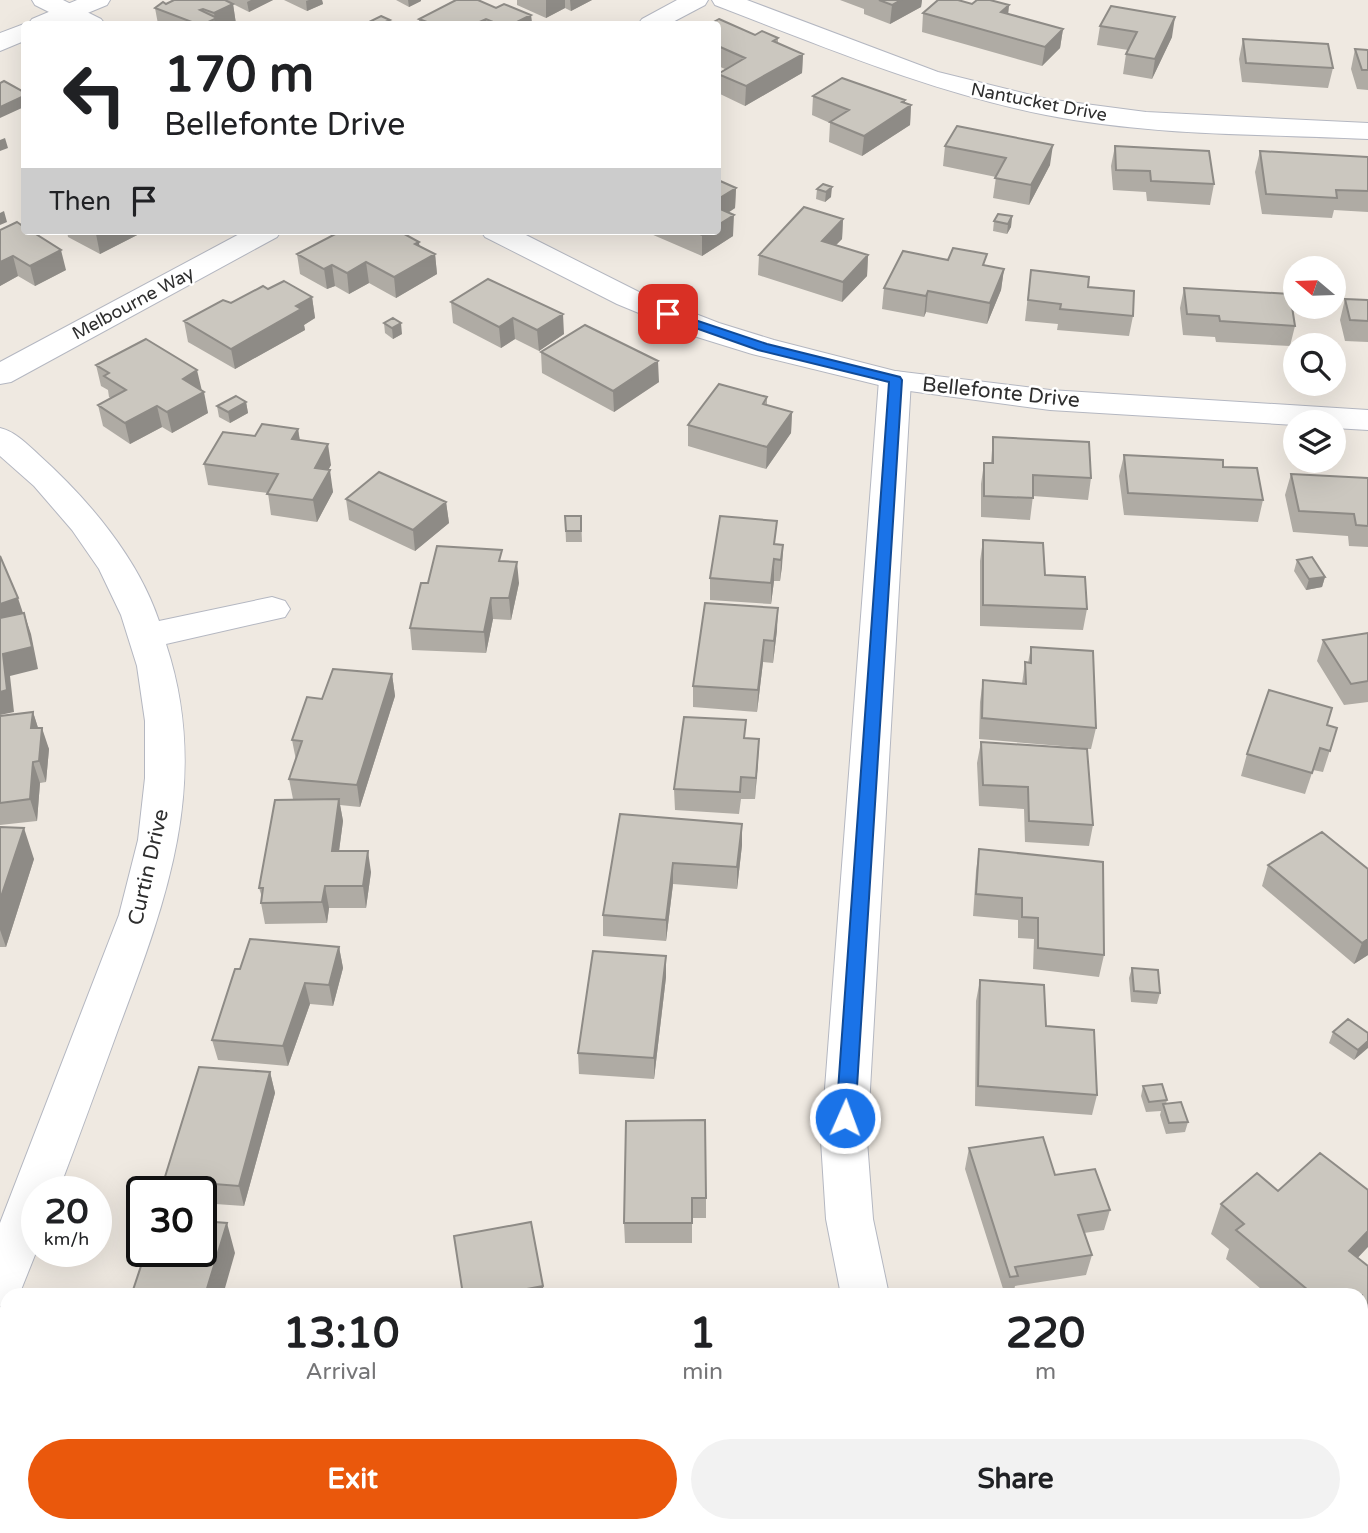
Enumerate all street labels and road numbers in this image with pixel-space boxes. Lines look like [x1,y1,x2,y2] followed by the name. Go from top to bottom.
[969,78,1109,126] street label: Nantucket Drive
[68,261,198,344] street label: Melbourne Way
[921,372,1081,413] street label: Bellefonte Drive
[123,806,174,928] street label: Curtin Drive

